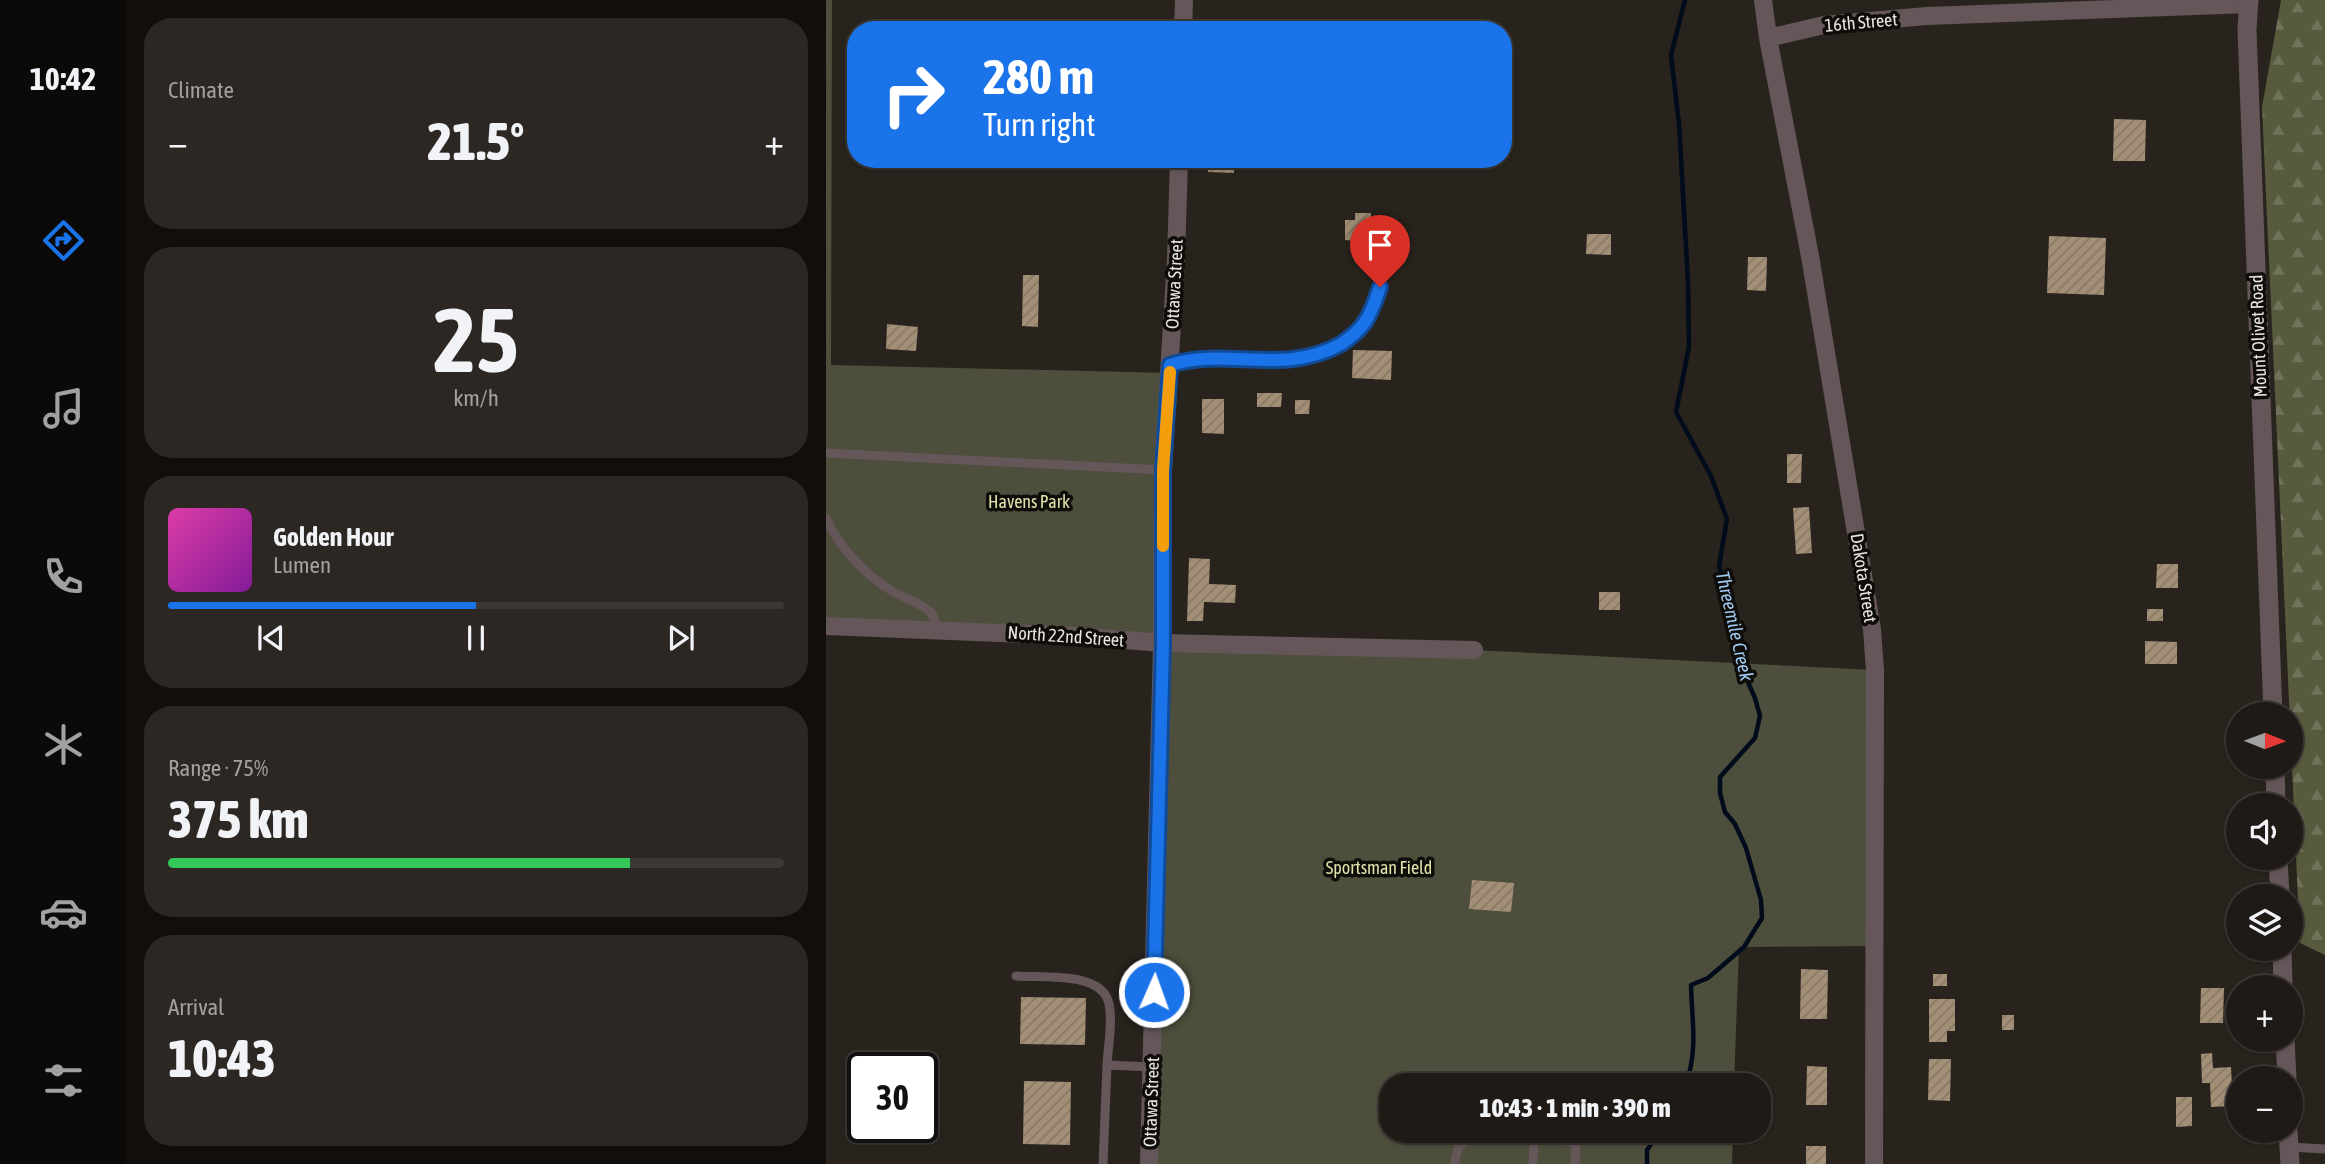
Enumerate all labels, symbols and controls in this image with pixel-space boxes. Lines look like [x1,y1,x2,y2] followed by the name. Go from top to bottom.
[1824,8,1898,36] street label: 16th Street
[983,48,1094,104] text: 280 m
[868,49,959,140] icon: right
[30,60,96,97] text: 10:42
[168,77,234,103] text: Climate
[983,106,1096,143] text: Turn right
[428,111,524,171] text: 21.5°
[168,120,188,163] text: −
[764,120,784,163] text: +
[1350,215,1410,287] pin
[39,216,88,265] icon: directions
[1361,226,1399,264] icon: arrive
[1161,238,1187,330] street label: Ottawa Street
[2245,274,2271,398] street label: Mount Olivet Road
[433,287,519,391] text: 25
[39,384,88,433] icon: music
[453,385,499,411] text: km/h
[988,491,1070,512] park label: Havens Park
[273,522,393,552] text: Golden Hour
[1847,532,1881,624] street label: Dakota Street
[39,552,88,601] icon: phone
[273,552,331,578] text: Lumen
[1712,569,1758,684] water label: Threemile Creek
[252,619,290,657] icon: previous
[457,619,495,657] icon: pause
[662,619,700,657] icon: next
[1007,621,1125,651] street label: North 22nd Street
[2226,702,2303,779] north arrow
[2226,702,2303,1143] map controls
[39,720,88,769] icon: climate
[168,755,268,781] text: Range · 75%
[168,789,309,849] text: 375 km
[2226,793,2303,870] button: sound
[1326,857,1432,878] park label: Sportsman Field
[2226,884,2303,961] button: layers
[39,888,88,937] icon: car
[1117,955,1191,1029] position arrow
[2226,975,2303,1052] button: +
[168,994,224,1020] text: Arrival
[168,1028,276,1088] text: 10:43
[847,1052,938,1143] speed limit sign: 30
[39,1056,88,1105] icon: filters
[1139,1057,1163,1147] street label: Ottawa Street
[2226,1066,2303,1143] button: −
[1479,1093,1671,1123] text: 10:43 · 1 min · 390 m

